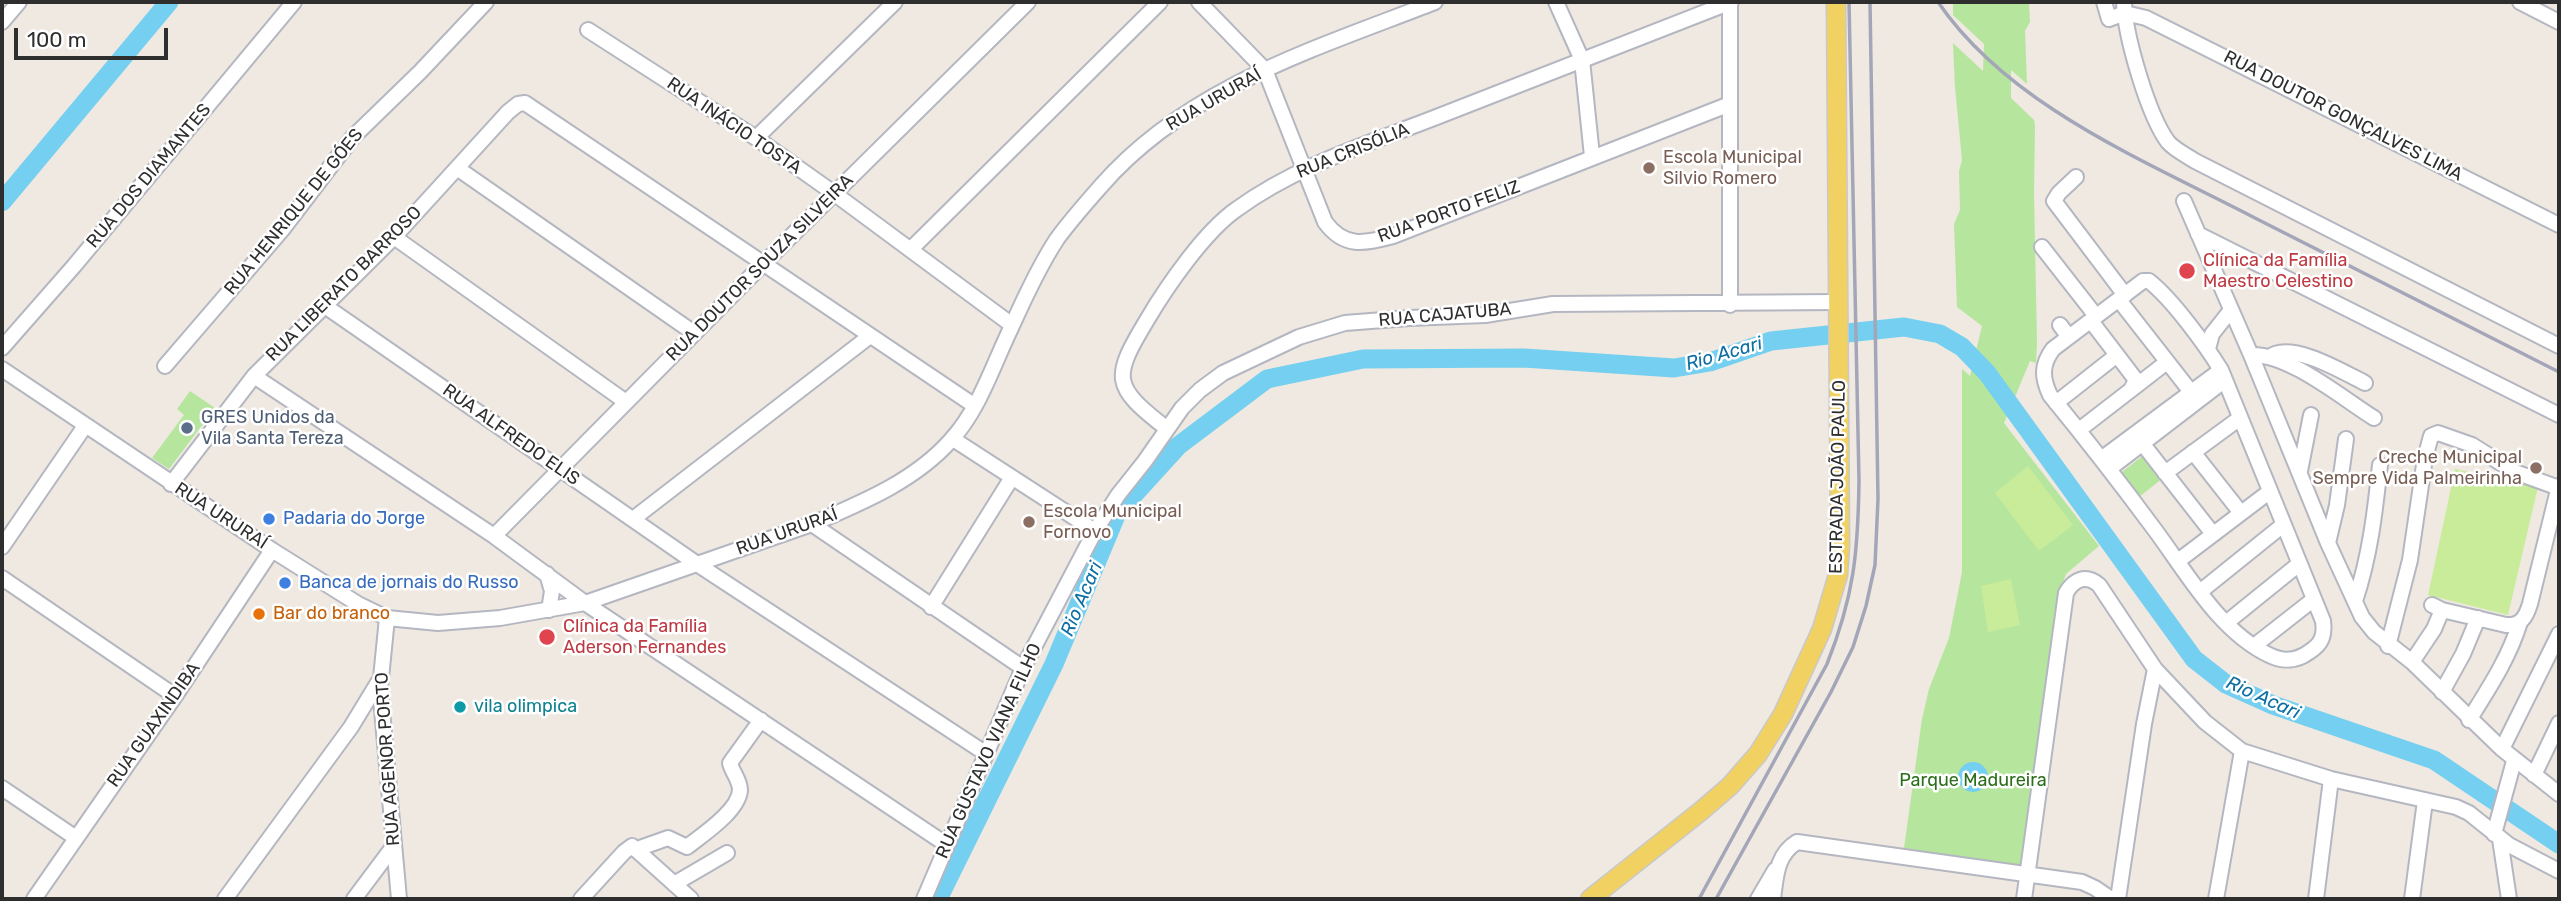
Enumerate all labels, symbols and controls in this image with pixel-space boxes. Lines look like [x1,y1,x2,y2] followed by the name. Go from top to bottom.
[18,14,172,58] scale bar
[27,27,86,52] text: 100 m
[2220,46,2466,186] street label: RUA DOUTOR GONÇALVES LIMA
[1163,64,1265,136] street label: RUA URURAÍ
[662,73,806,179] street label: RUA INÁCIO TOSTA
[82,100,216,252] street label: RUA DOS DIAMANTES
[1293,119,1413,183] street label: RUA CRISÓLIA
[220,124,368,300] street label: RUA HENRIQUE DE GÓES
[1663,147,1802,190] place label: Escola Municipal Silvio Romero
[1641,160,1657,176] marker: Escola Municipal Silvio Romero
[662,170,858,366] street label: RUA DOUTOR SOUZA SILVEIRA
[1375,176,1523,248] street label: RUA PORTO FELIZ
[262,202,426,366] street label: RUA LIBERATO BARROSO
[2203,250,2353,292] place label: Clínica da Família Maestro Celestino
[2177,261,2197,281] marker: Clínica da Família Maestro Celestino
[1378,298,1512,332] street label: RUA CAJATUBA
[1683,332,1765,376] water label: Rio Acari
[438,380,584,490] street label: RUA ALFREDO ELIS
[1826,380,1850,574] street label: ESTRADA JOÃO PAULO
[201,407,344,450] place label: GRES Unidos da Vila Santa Tereza
[179,420,195,436] marker: GRES Unidos da Vila Santa Tereza
[2313,447,2522,490] place label: Creche Municipal Sempre Vida Palmeirinha
[2528,460,2544,476] marker: Creche Municipal Sempre Vida Palmeirinha
[170,478,272,554] street label: RUA URURAÍ
[1043,501,1182,544] place label: Escola Municipal Fornovo
[733,504,841,560] street label: RUA URURAÍ
[283,508,425,530] place label: Padaria do Jorge
[261,511,277,527] marker: Padaria do Jorge
[1021,514,1037,530] marker: Escola Municipal Fornovo
[1056,558,1108,640] water label: Rio Acari
[299,572,519,594] place label: Banca de jornais do Russo
[277,575,293,591] marker: Banca de jornais do Russo
[273,603,390,625] place label: Bar do branco
[251,606,267,622] marker: Bar do branco
[563,616,726,658] place label: Clínica da Família Aderson Fernandes
[537,627,557,647] marker: Clínica da Família Aderson Fernandes
[932,640,1046,862] street label: RUA GUSTAVO VIANA FILHO
[103,658,205,792] street label: RUA GUAXINDIBA
[371,671,405,847] street label: RUA AGENOR PORTO
[2222,672,2304,724] water label: Rio Acari
[474,696,577,718] place label: vila olimpica
[452,699,468,715] marker: vila olimpica
[1899,770,2047,792] park label: Parque Madureira

